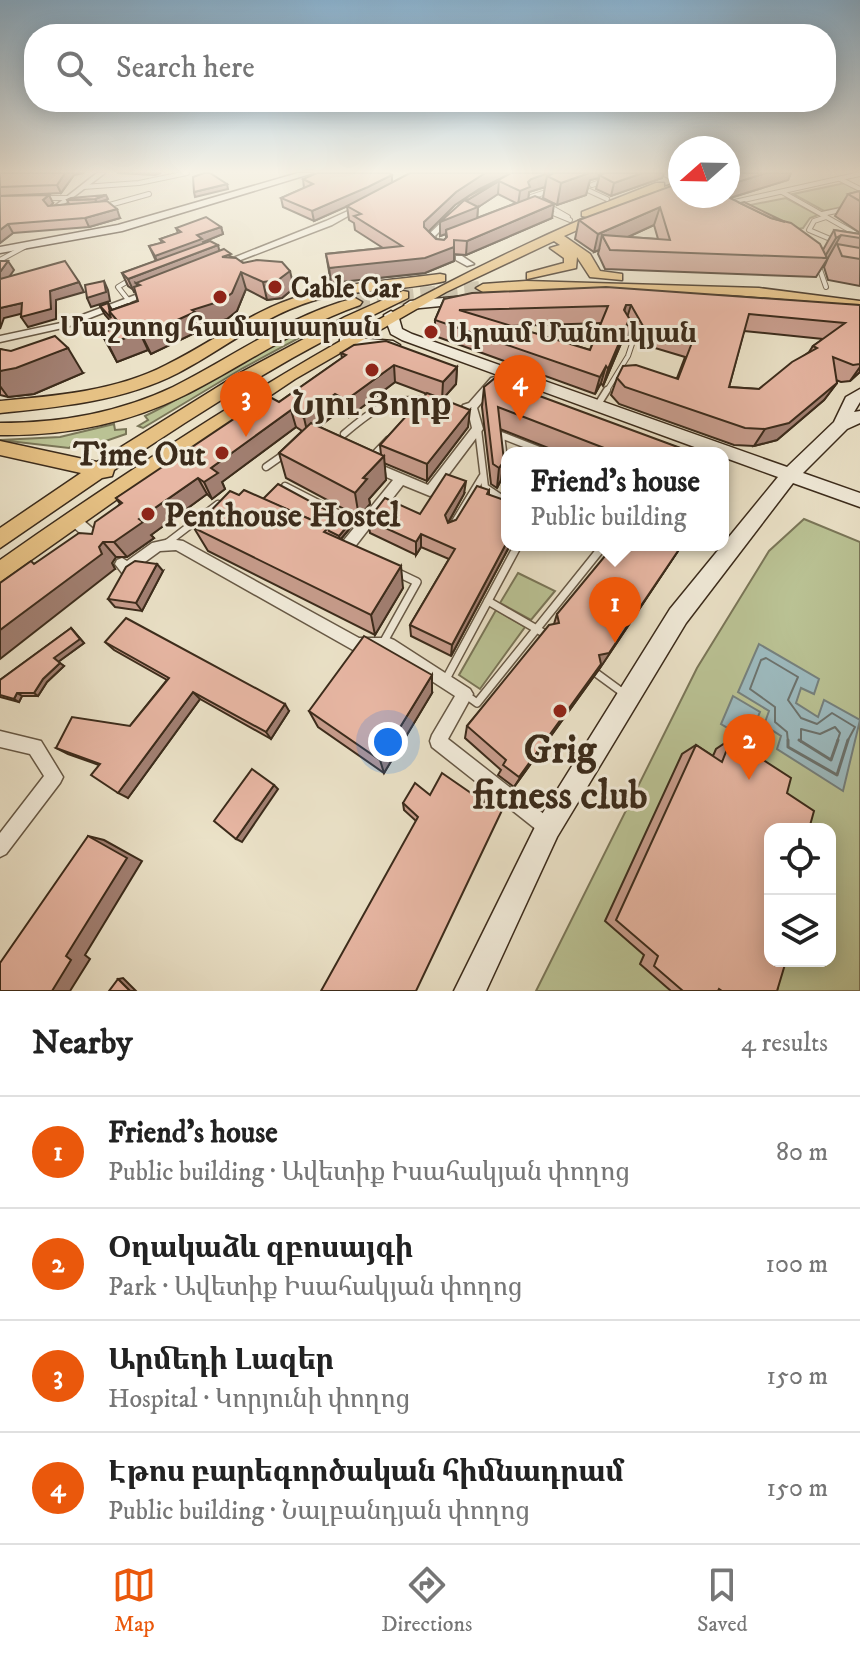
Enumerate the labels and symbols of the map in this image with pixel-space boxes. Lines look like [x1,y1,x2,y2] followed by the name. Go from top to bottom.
[668,136,740,208] north arrow
[291,271,402,306] place label: Cable Car
[266,278,284,296] marker: Cable Car
[211,288,229,306] marker: Մաշտոց համալսարան
[59,310,381,345] place label: Մաշտոց համալսարան
[447,316,697,351] place label: Արամ Մանուկյան
[422,323,440,341] marker: Արամ Մանուկյան
[494,355,546,421] pin: 4
[363,361,381,379] marker: Նյու Յորք
[220,371,272,437] pin: 3
[292,384,452,426] place label: Նյու Յորք
[72,434,206,476] place label: Time Out
[213,444,231,462] marker: Time Out
[164,495,401,537] place label: Penthouse Hostel
[139,505,157,523] marker: Penthouse Hostel
[589,577,641,643] pin: 1
[551,702,569,720] marker: Grig fitness club
[723,714,775,780] pin: 2
[368,722,408,762] your location
[472,726,648,822] place label: Grig fitness club

